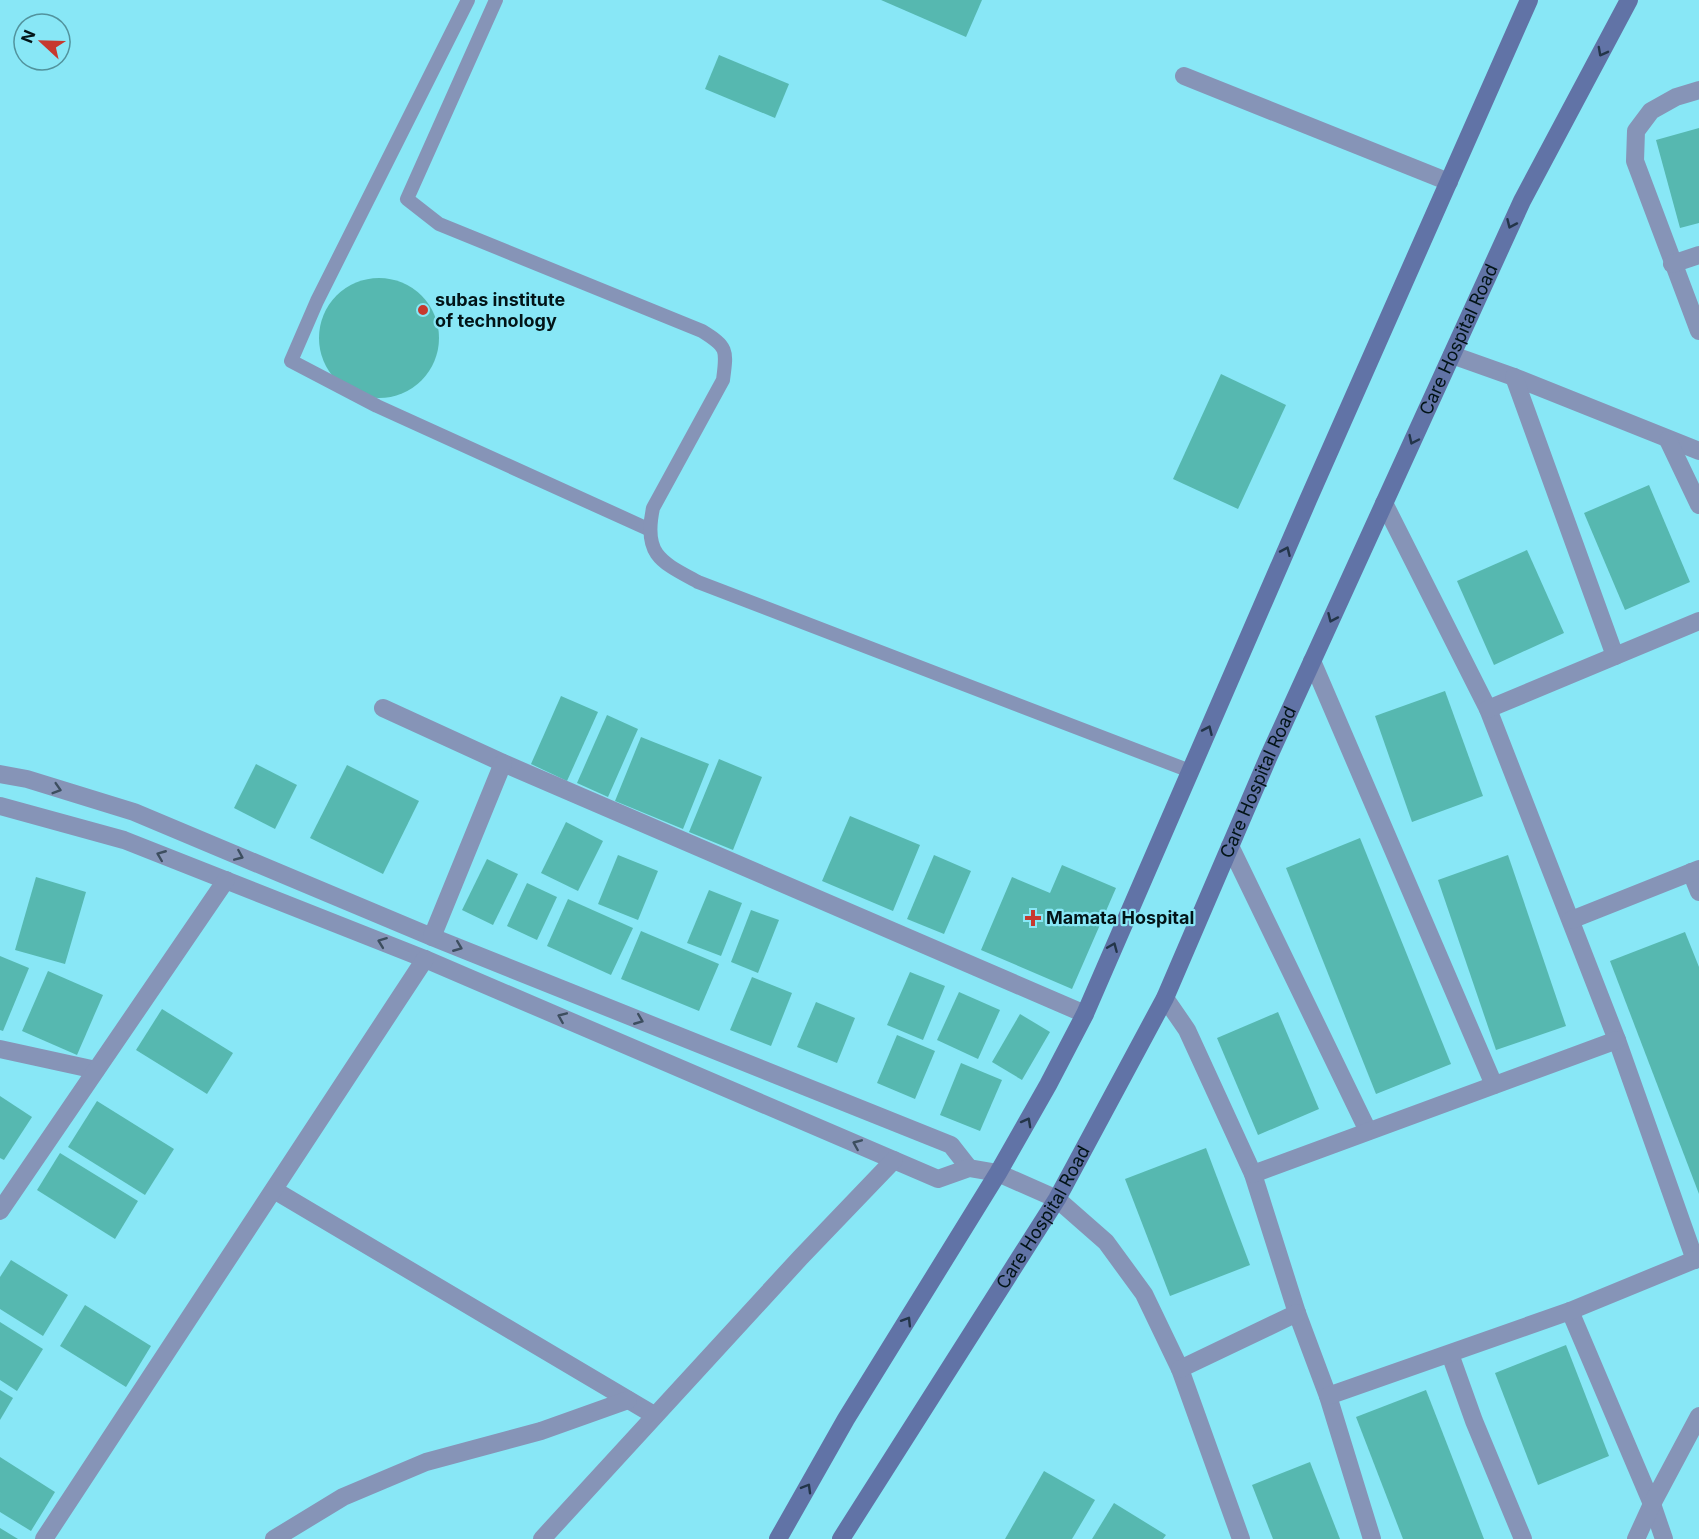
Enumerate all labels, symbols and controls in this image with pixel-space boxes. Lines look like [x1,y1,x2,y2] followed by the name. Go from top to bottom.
[12,12,72,72] north arrow
[17,27,40,46] text: N
[1598,45,1609,56] one-way arrow
[1507,218,1519,229] one-way arrow
[1415,261,1502,418] street label: Care Hospital Road
[435,289,565,331] place label: subas institute of technology
[416,303,430,317] marker: subas institute of technology
[1408,434,1420,445] one-way arrow
[1278,547,1290,558] one-way arrow
[1327,611,1339,622] one-way arrow
[1215,703,1300,861] street label: Care Hospital Road
[1201,725,1213,736] one-way arrow
[51,782,62,794] one-way arrow
[233,849,244,861] one-way arrow
[157,850,168,862] one-way arrow
[1046,907,1194,928] place label: Mamata Hospital
[1024,909,1042,927] marker: Mamata Hospital
[377,937,388,949] one-way arrow
[452,940,463,952] one-way arrow
[1106,943,1118,954] one-way arrow
[557,1012,568,1024] one-way arrow
[633,1013,644,1025] one-way arrow
[1020,1118,1031,1128] one-way arrow
[852,1139,863,1151] one-way arrow
[992,1142,1094,1293] street label: Care Hospital Road
[899,1317,911,1327] one-way arrow
[799,1484,811,1494] one-way arrow

